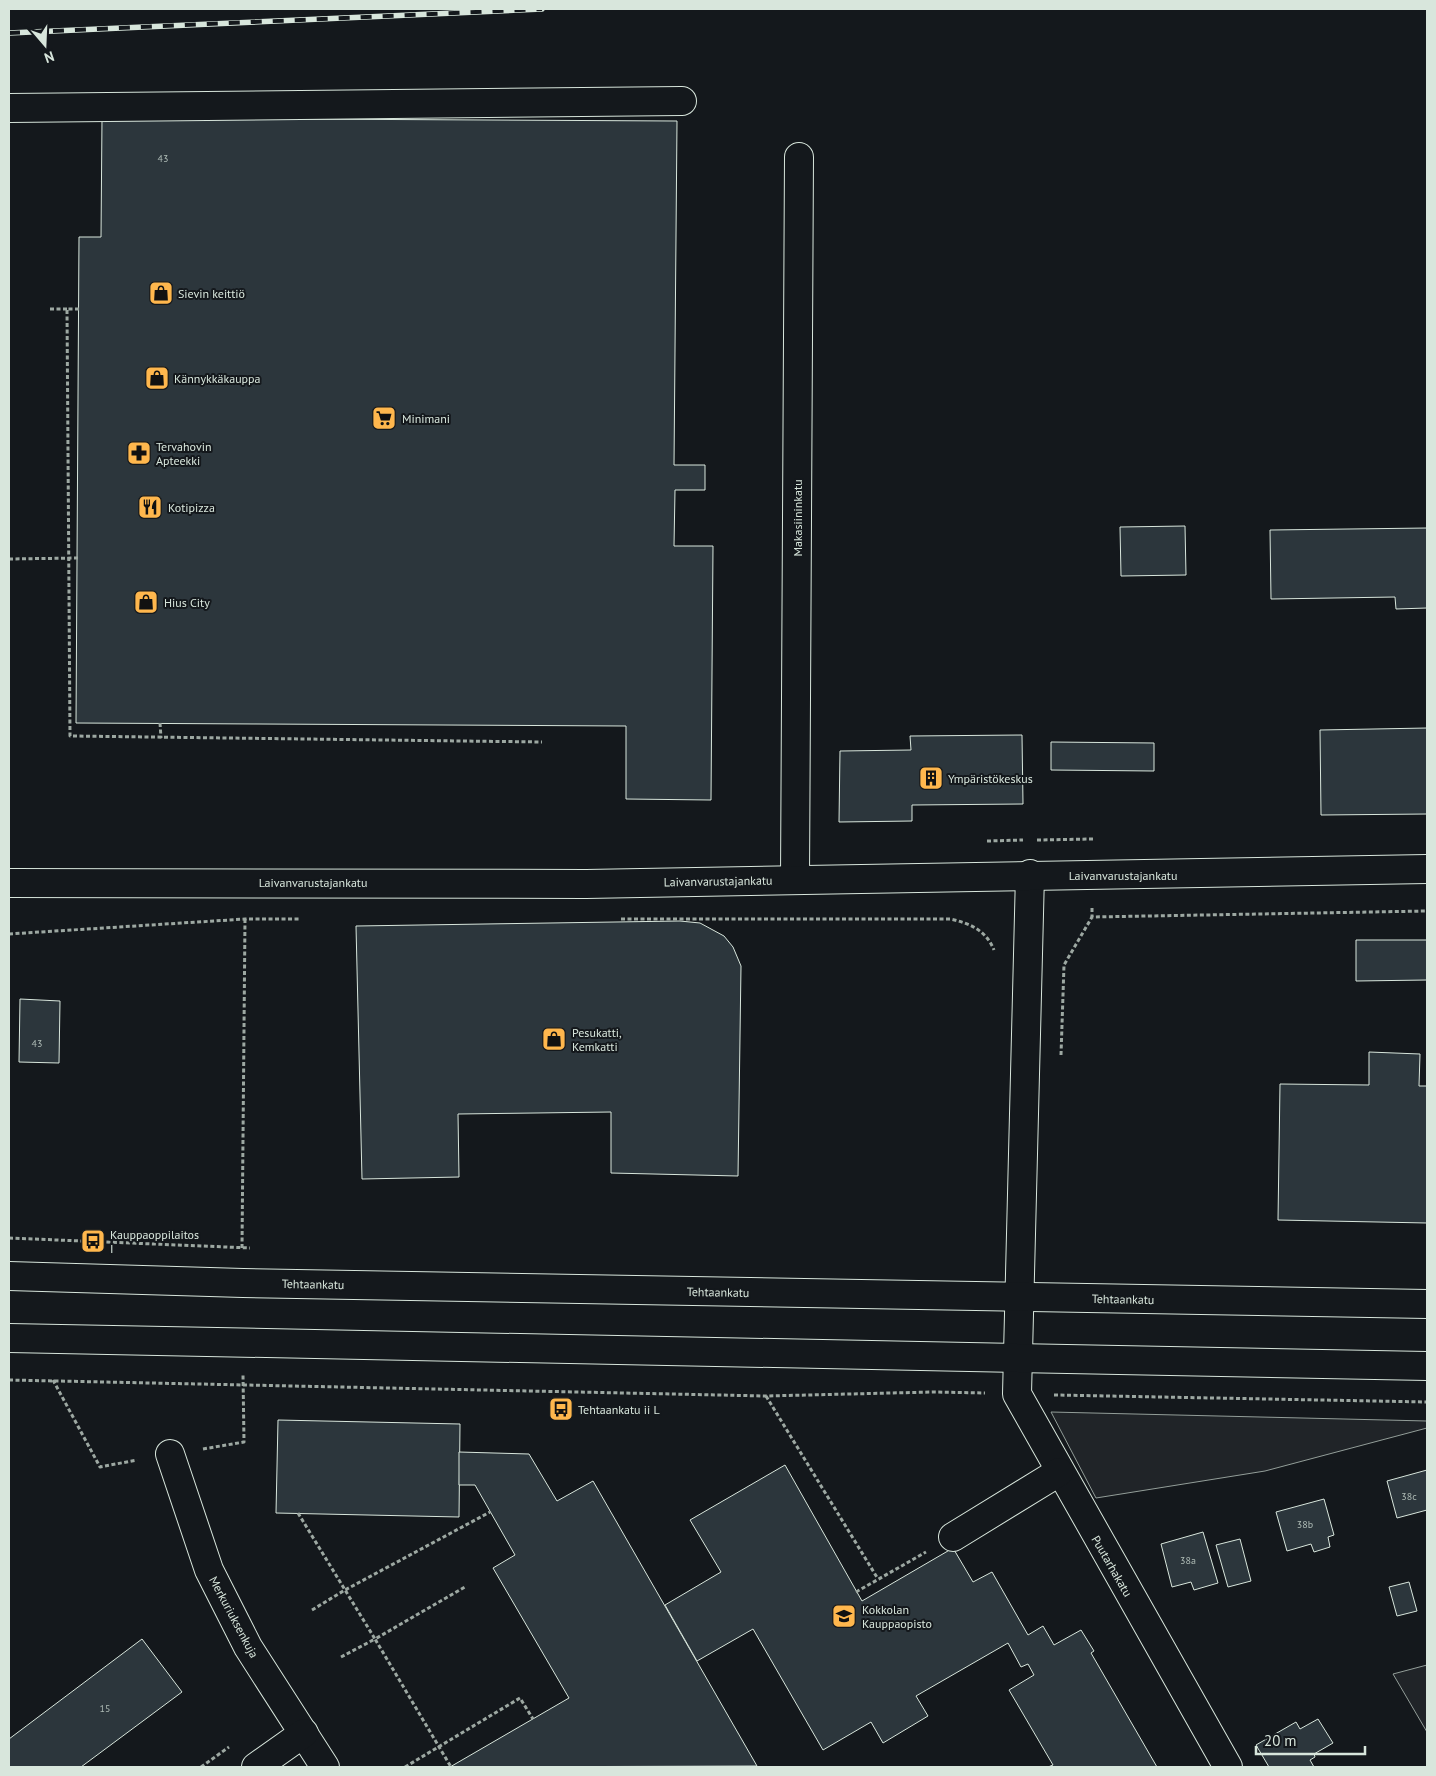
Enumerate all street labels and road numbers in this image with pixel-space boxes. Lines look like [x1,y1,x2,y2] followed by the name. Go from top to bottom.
[790,479,805,557] street label: Makasiininkatu
[1069,868,1177,883] street label: Laivanvarustajankatu
[664,873,772,889] street label: Laivanvarustajankatu
[259,875,367,890] street label: Laivanvarustajankatu
[282,1276,344,1292] street label: Tehtaankatu
[687,1284,749,1300] street label: Tehtaankatu
[1092,1291,1154,1307] street label: Tehtaankatu
[1088,1533,1136,1599] street label: Puutarhakatu
[206,1574,262,1661] street label: Merkuriuksenkuja

